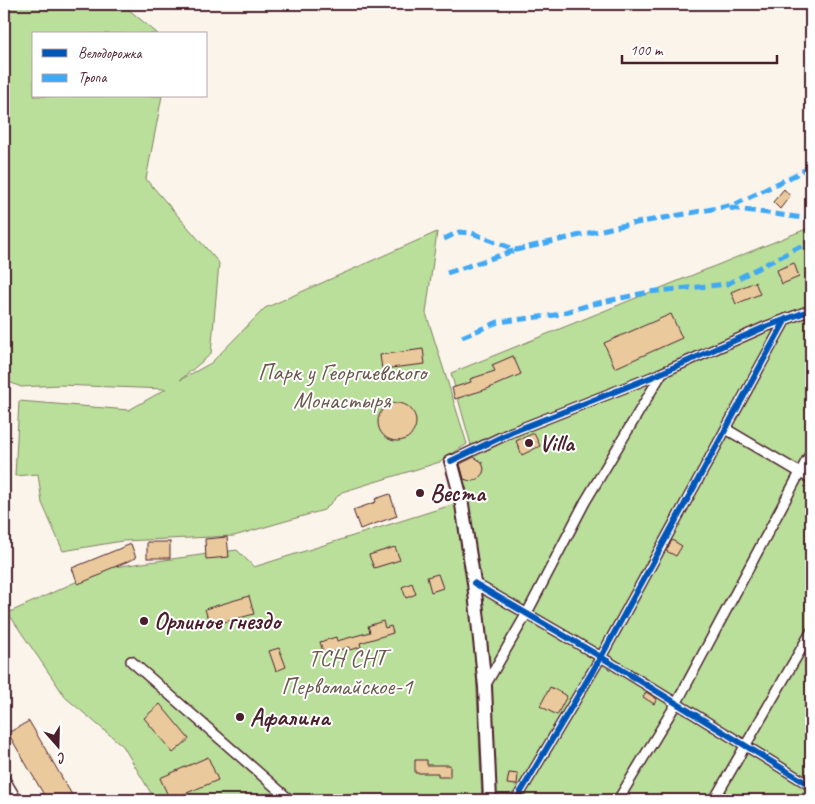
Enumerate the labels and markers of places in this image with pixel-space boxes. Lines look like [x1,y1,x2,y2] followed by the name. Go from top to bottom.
[539,428,576,458] place label: Villa
[523,437,535,449] marker: Villa
[430,478,487,508] place label: Веста
[414,487,426,499] marker: Веста
[154,606,283,636] place label: Орлиное гнездо
[138,615,150,627] marker: Орлиное гнездо
[250,702,332,732] place label: Афалина
[234,711,246,723] marker: Афалина

